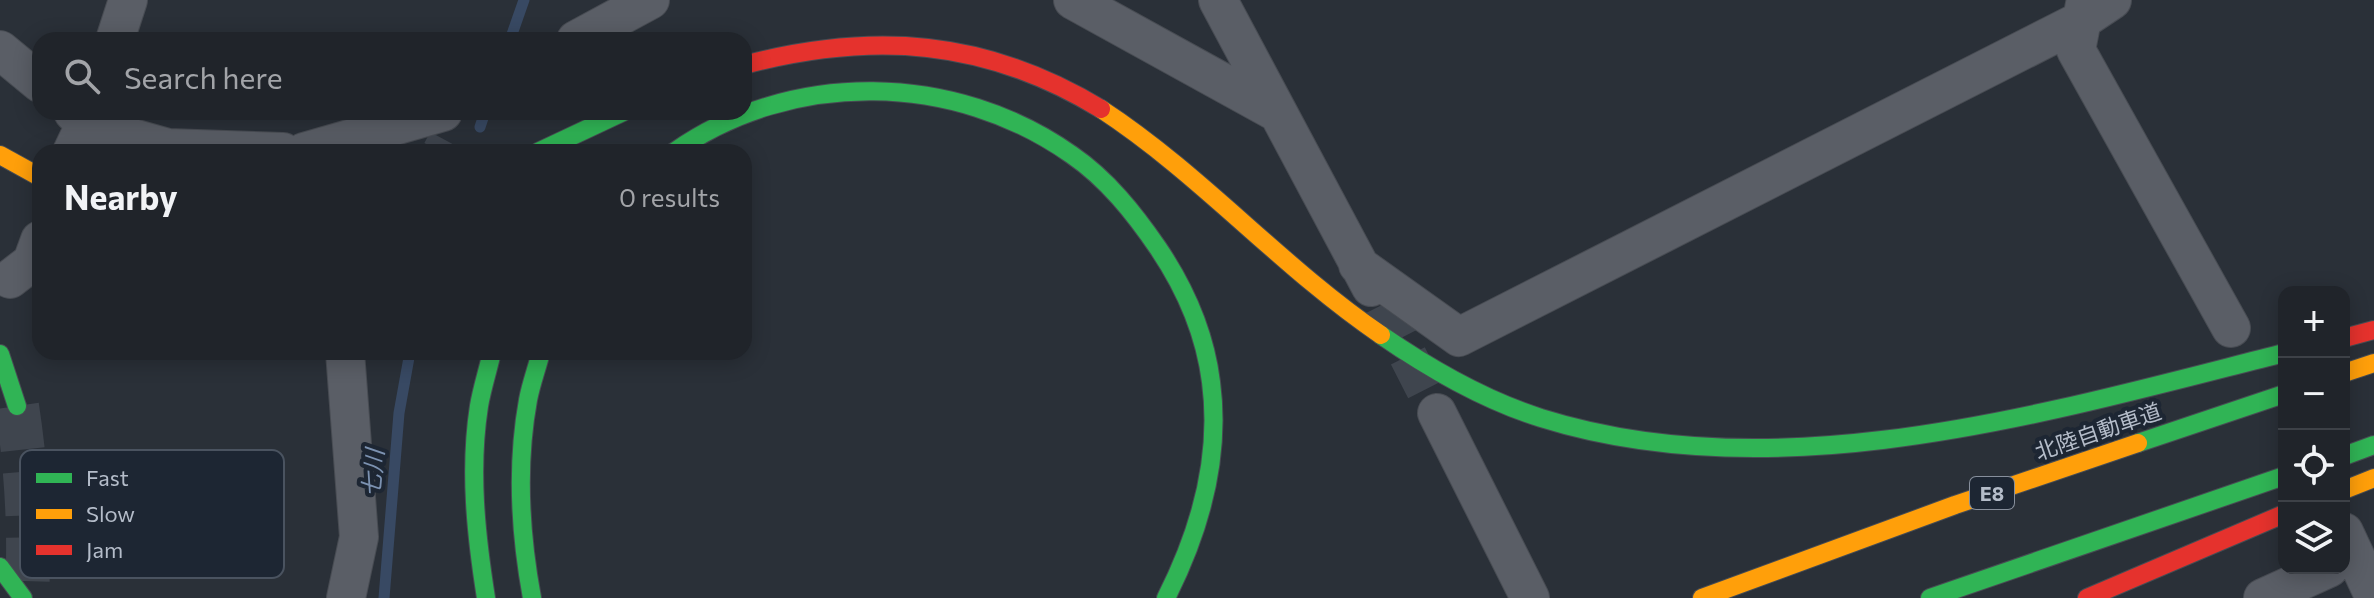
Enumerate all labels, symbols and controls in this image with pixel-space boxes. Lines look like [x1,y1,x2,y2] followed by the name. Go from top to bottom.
[32,32,752,120] search box
[60,54,104,98] icon: search
[124,58,283,95] text: Search here
[64,175,178,217] text: Nearby
[619,181,720,212] text: 0 results
[2278,286,2350,574] map controls
[2278,286,2350,358] button: +
[2278,358,2350,430] button: −
[2031,397,2165,465] street label: 北陸自動車道
[2278,430,2350,502] button: locate
[355,445,389,498] water label: 七川
[20,450,284,578] legend
[86,464,129,491] text: Fast
[1970,477,2014,509] road number: E8
[86,500,135,527] text: Slow
[2278,502,2350,574] button: layers
[86,536,123,563] text: Jam

